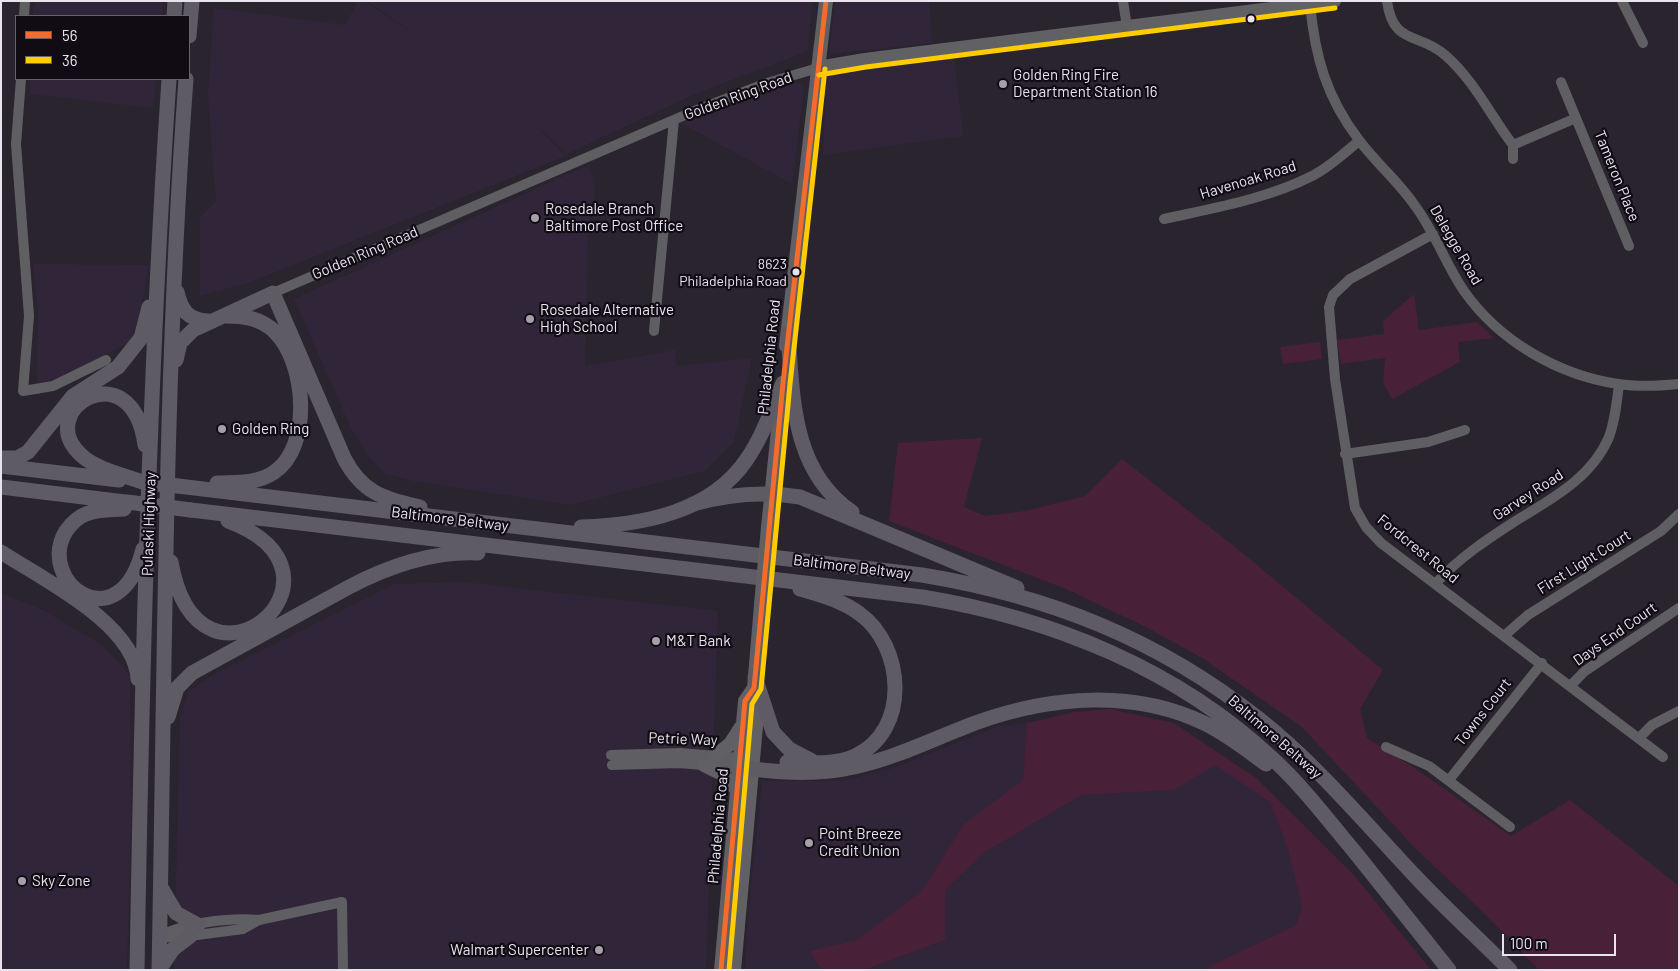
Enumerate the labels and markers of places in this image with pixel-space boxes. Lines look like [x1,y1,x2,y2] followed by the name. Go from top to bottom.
[1246,14,1256,24] unlabelled marker
[1013,66,1158,101] place label: Golden Ring Fire Department Station 16
[997,78,1009,90] marker: Golden Ring Fire Department Station 16
[545,200,683,235] place label: Rosedale Branch Baltimore Post Office
[529,212,541,224] marker: Rosedale Branch Baltimore Post Office
[679,256,787,288] place label: 8623 Philadelphia Road
[791,267,801,277] marker: 8623 Philadelphia Road
[540,301,674,336] place label: Rosedale Alternative High School
[524,313,536,325] marker: Rosedale Alternative High School
[232,420,309,438] place label: Golden Ring
[216,423,228,435] marker: Golden Ring
[666,632,731,650] place label: M&T Bank
[650,635,662,647] marker: M&T Bank
[819,825,902,860] place label: Point Breeze Credit Union
[803,837,815,849] marker: Point Breeze Credit Union
[32,872,91,890] place label: Sky Zone
[16,875,28,887] marker: Sky Zone
[450,941,589,959] place label: Walmart Supercenter
[593,944,605,956] marker: Walmart Supercenter

